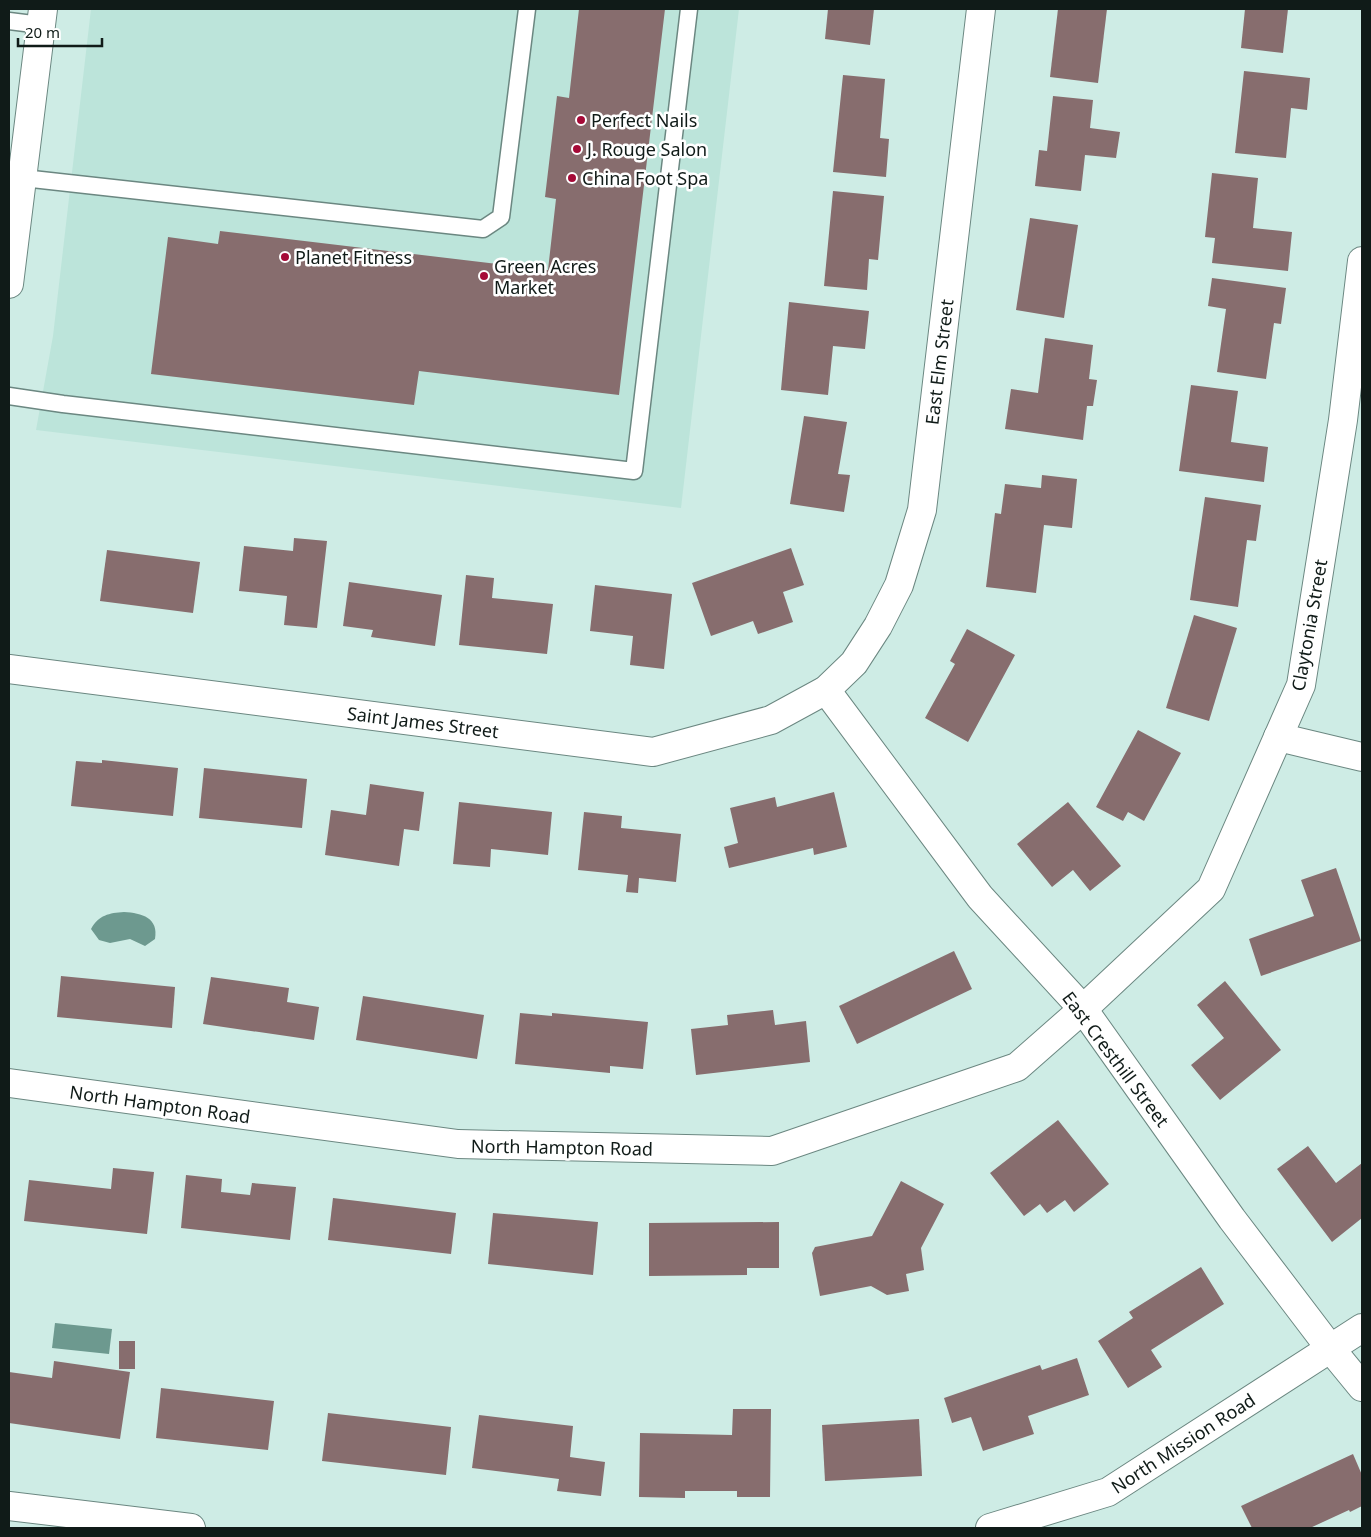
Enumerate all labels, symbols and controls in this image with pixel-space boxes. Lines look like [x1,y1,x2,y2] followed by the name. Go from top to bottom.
[18,15,101,47] scale bar
[25,22,60,42] text: 20 m
[591,108,697,132] place label: Perfect Nails
[575,114,587,126] marker: Perfect Nails
[585,137,707,161] place label: J. Rouge Salon
[571,143,583,155] marker: J. Rouge Salon
[582,166,708,190] place label: China Foot Spa
[566,172,578,184] marker: China Foot Spa
[295,245,412,269] place label: Planet Fitness
[279,251,291,263] marker: Planet Fitness
[494,254,596,299] place label: Green Acres Market
[478,270,490,282] marker: Green Acres Market
[919,297,959,426] street label: East Elm Street
[1286,557,1332,693] street label: Claytonia Street
[346,701,501,743] street label: Saint James Street
[1057,986,1175,1132] street label: East Cresthill Street
[68,1079,252,1129] street label: North Hampton Road
[471,1133,653,1161] street label: North Hampton Road
[1106,1387,1260,1499] street label: North Mission Road

